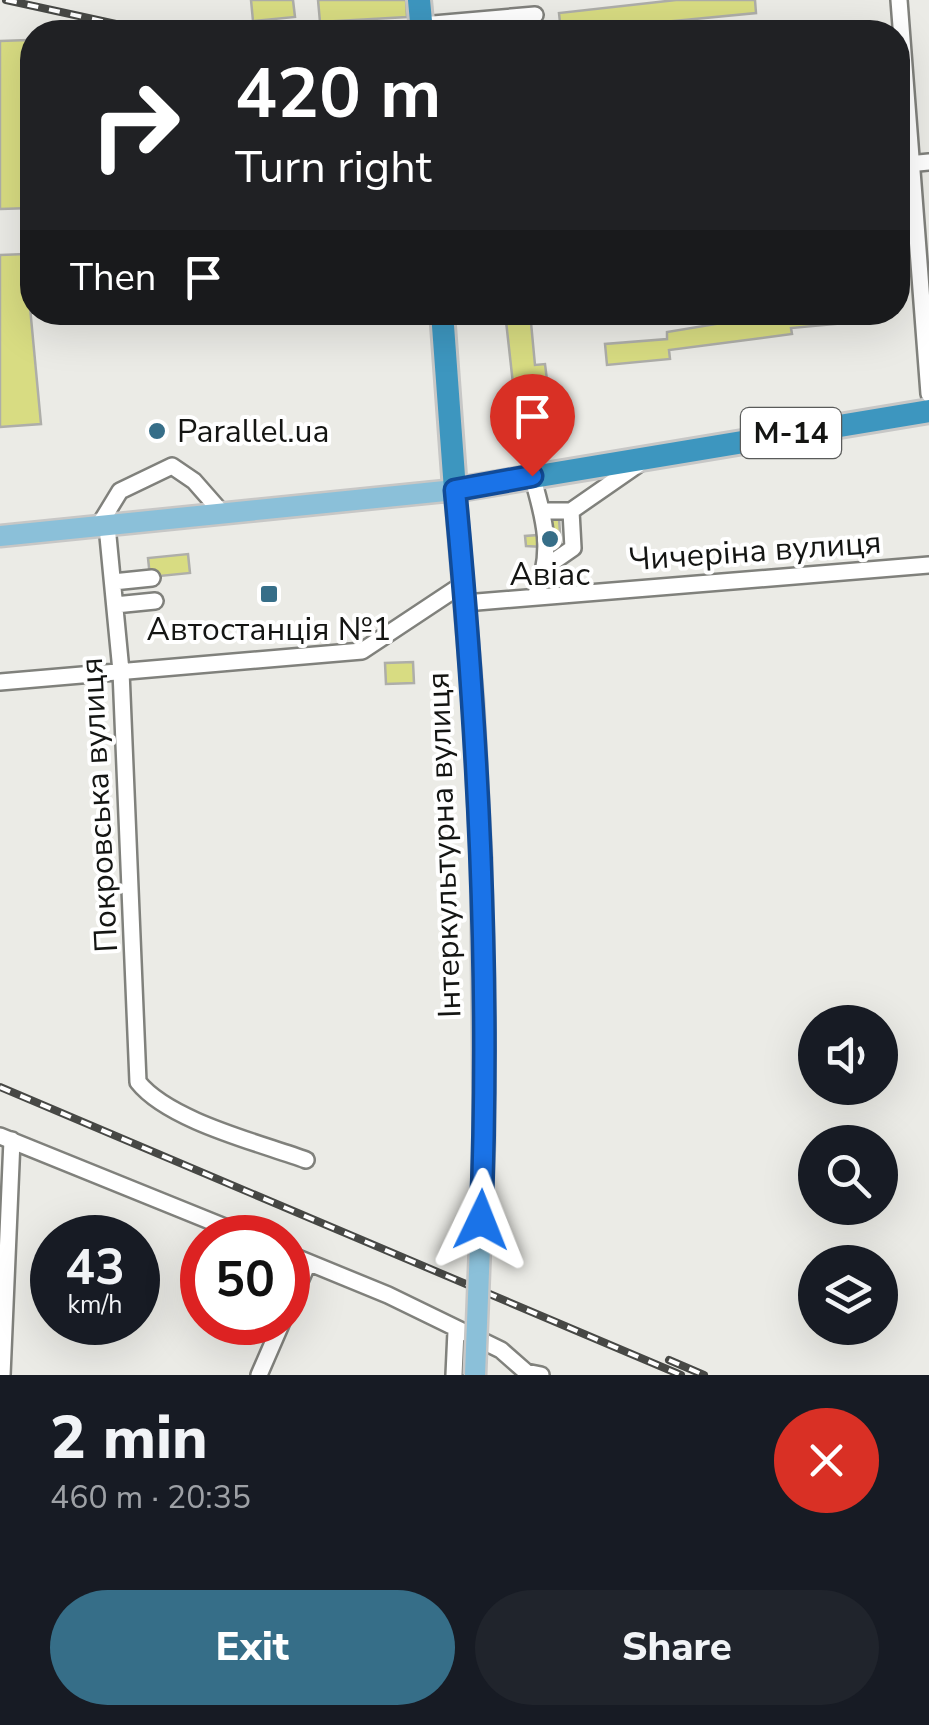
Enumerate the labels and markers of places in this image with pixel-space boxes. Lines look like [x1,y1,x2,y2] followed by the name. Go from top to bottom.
[490,374,575,477] pin
[177,410,329,453] place label: Parallel.ua
[146,420,168,442] marker: Parallel.ua
[539,528,561,550] marker: Авіас
[510,553,590,596] place label: Авіас
[258,583,280,605] marker: Автостанція №1
[147,608,391,651] place label: Автостанція №1

